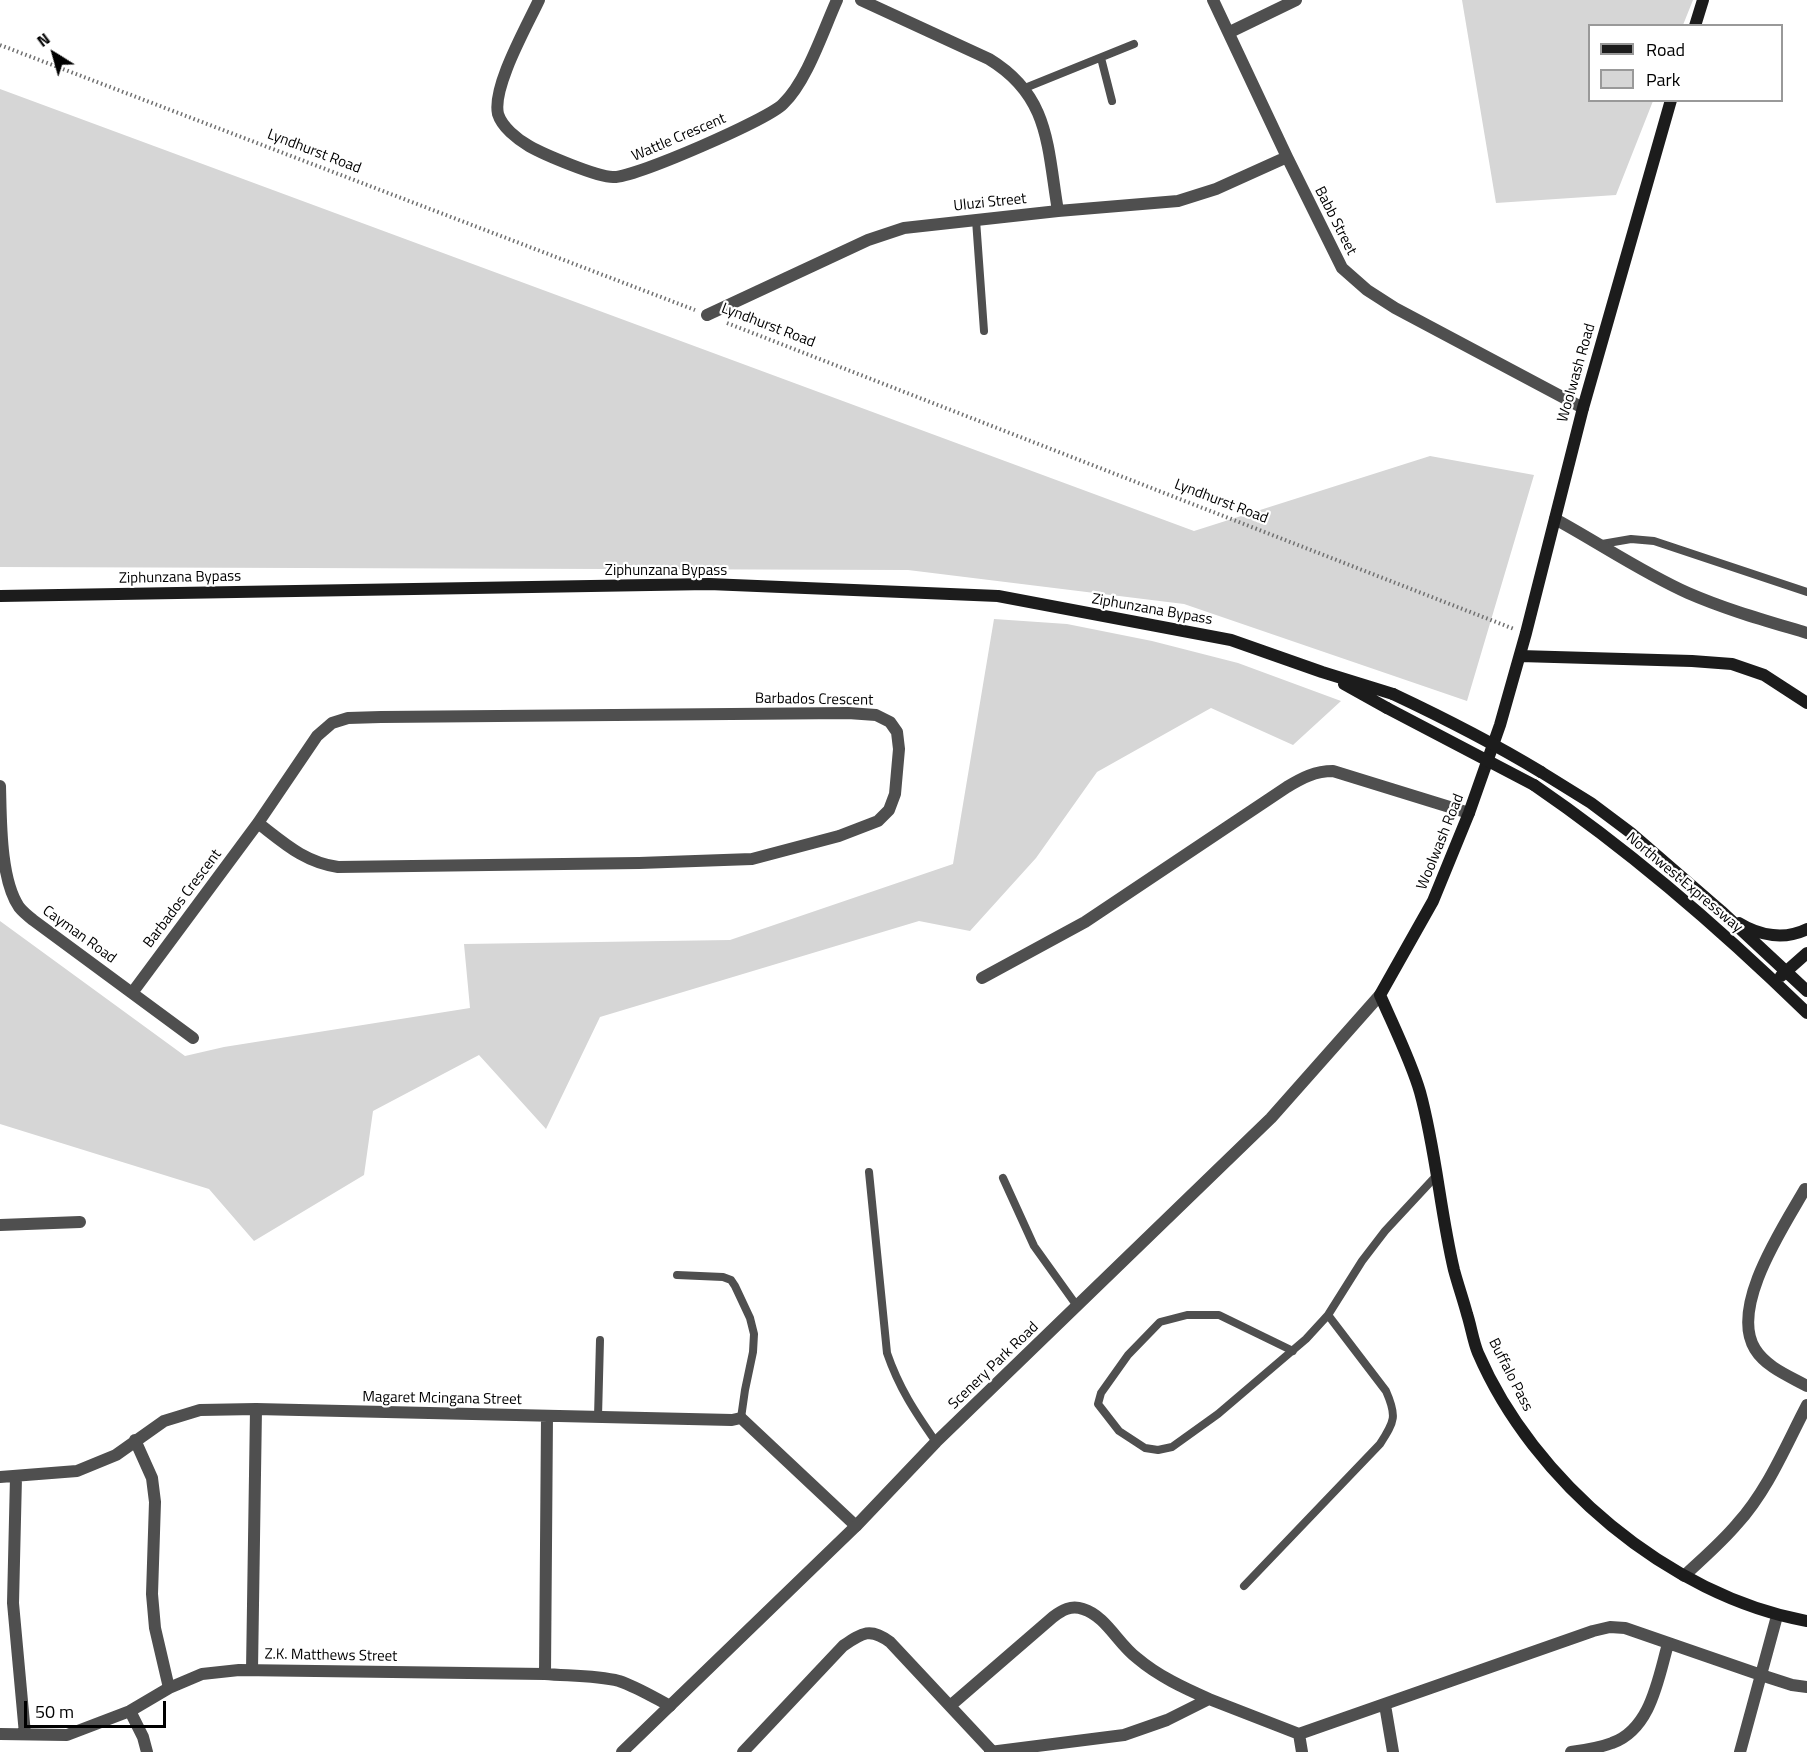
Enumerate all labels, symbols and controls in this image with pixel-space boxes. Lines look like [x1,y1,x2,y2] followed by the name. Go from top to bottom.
[24,24,84,84] north arrow
[1588,24,1783,102] legend
[32,27,55,53] text: N
[1646,36,1685,63] text: Road
[1646,66,1680,93] text: Park
[629,110,729,166] street label: Wattle Crescent
[265,126,363,178] street label: Lyndhurst Road
[1310,184,1360,258] street label: Babb Street
[953,190,1027,216] street label: Uluzi Street
[719,300,817,352] street label: Lyndhurst Road
[1554,322,1600,424] street label: Woolwash Road
[1172,476,1270,528] street label: Lyndhurst Road
[605,562,727,580] street label: Ziphunzana Bypass
[119,568,241,588] street label: Ziphunzana Bypass
[1090,591,1214,629] street label: Ziphunzana Bypass
[755,690,873,710] street label: Barbados Crescent
[1414,791,1468,893] street label: Woolwash Road
[1622,829,1746,937] street label: Northwest Expressway
[140,846,226,952] street label: Barbados Crescent
[39,902,119,968] street label: Cayman Road
[945,1319,1043,1413] street label: Scenery Park Road
[1484,1335,1536,1415] street label: Buffalo Pass
[362,1389,522,1409] street label: Magaret Mcingana Street
[264,1646,398,1666] street label: Z.K. Matthews Street
[27,1689,170,1727] scale bar
[35,1698,74,1725] text: 50 m

